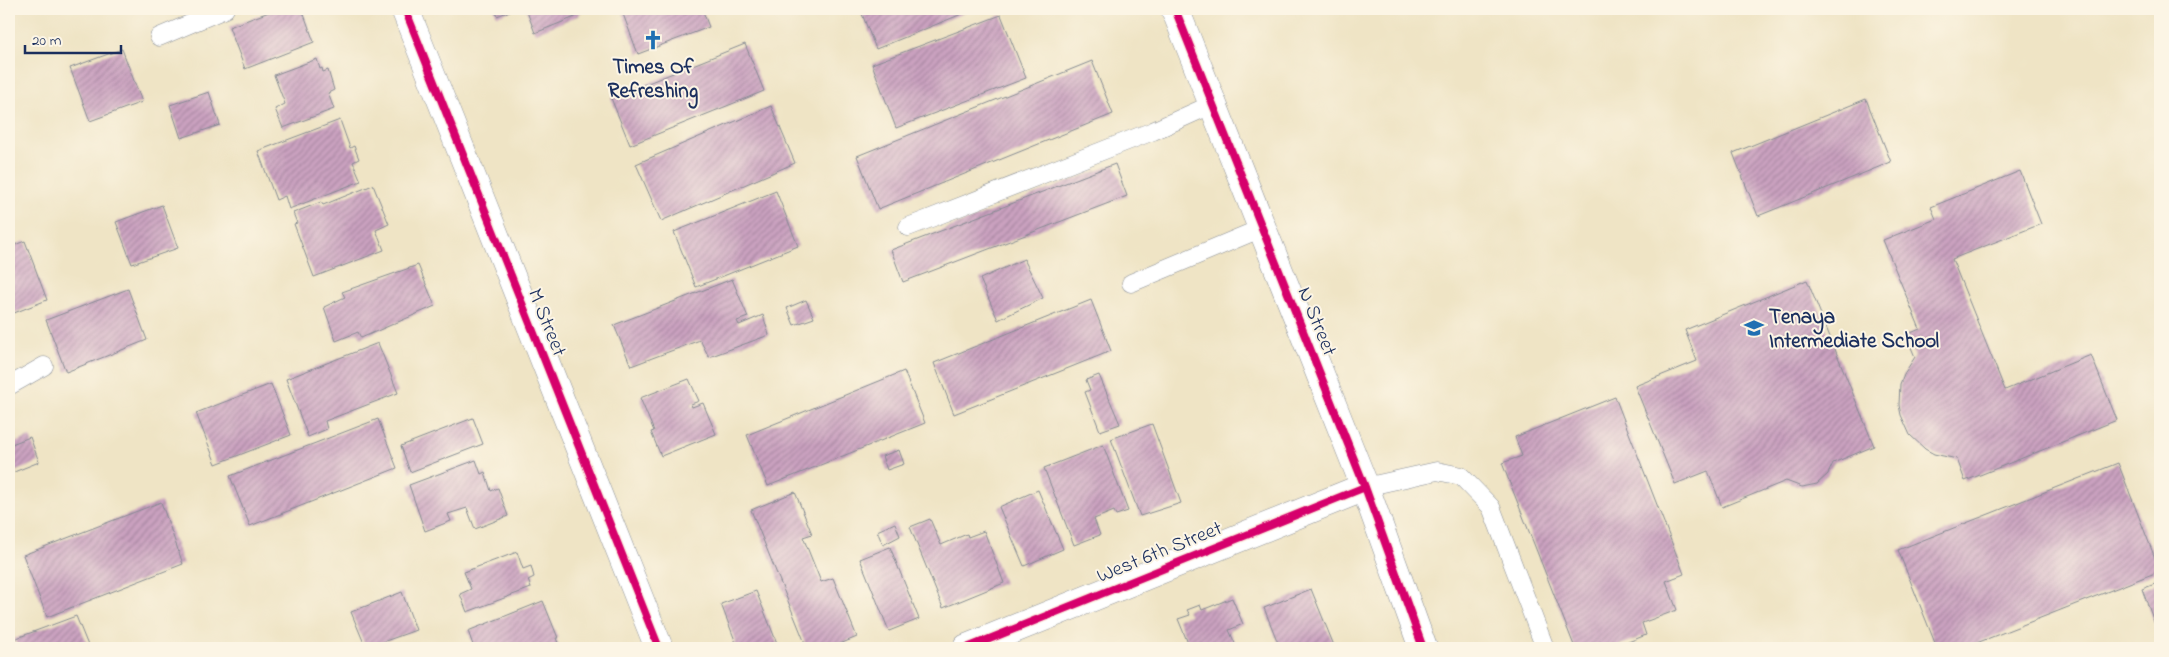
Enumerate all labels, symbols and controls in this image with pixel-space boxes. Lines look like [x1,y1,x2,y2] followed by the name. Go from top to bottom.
[25,22,121,54] scale bar
[642,29,664,51] church icon: Times Of Refreshing
[32,30,62,52] text: 20 m
[608,53,698,109] place label: Times Of Refreshing
[1289,283,1344,361] street label: N Street
[519,284,573,361] street label: M Street
[1769,303,1940,357] place label: Tenaya Intermediate School
[1743,317,1765,339] school or university icon: Tenaya Intermediate School
[1092,514,1227,592] street label: West 6th Street

